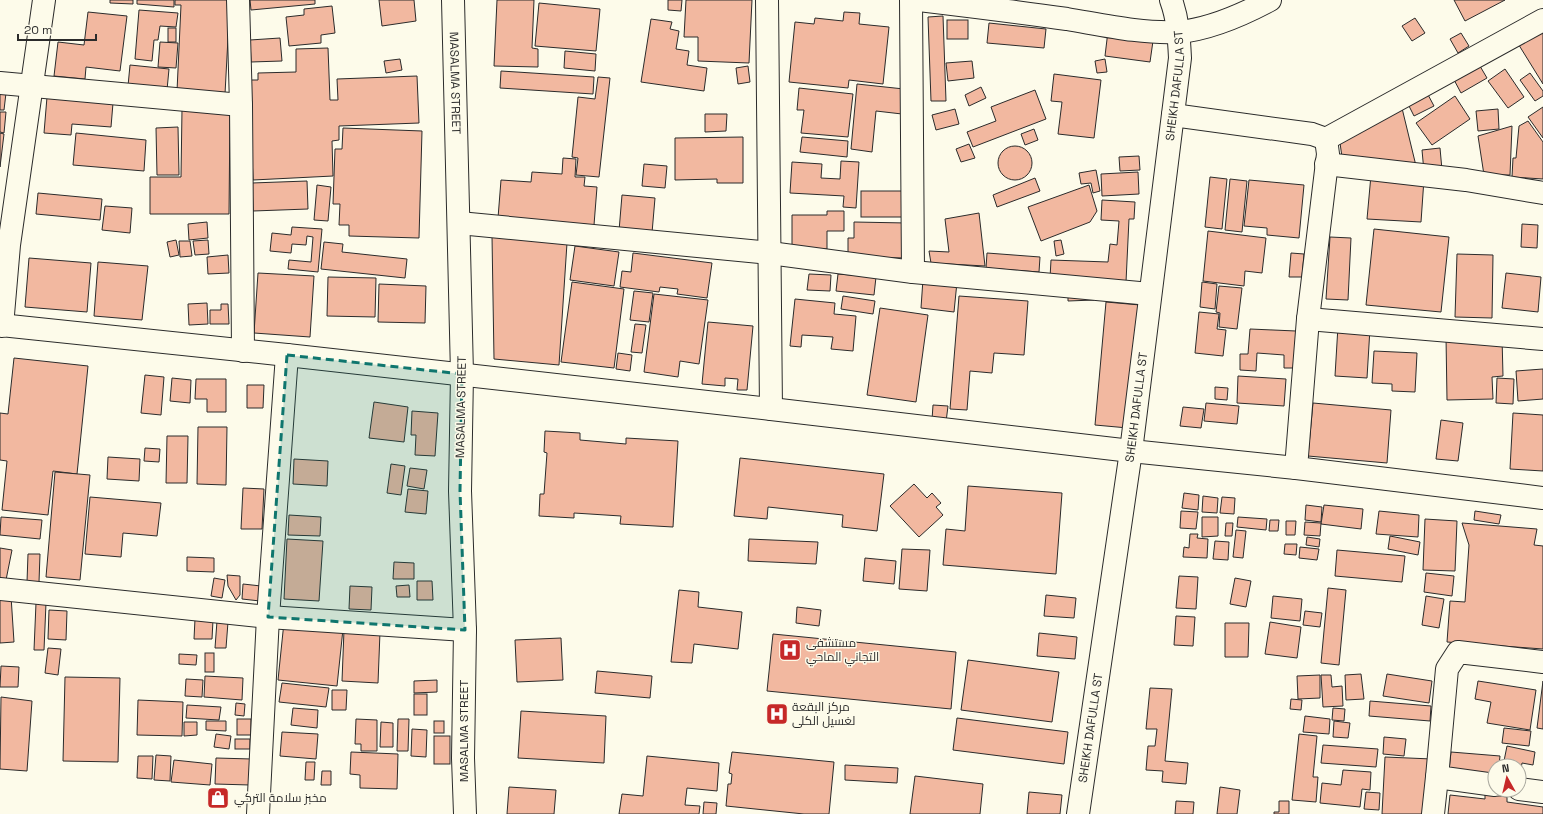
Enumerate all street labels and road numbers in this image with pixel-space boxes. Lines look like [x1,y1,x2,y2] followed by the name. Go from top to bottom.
[1162,30,1188,142] street label: SHEIKH DAFULLA ST
[446,32,464,134] street label: MASALMA STREET
[1121,351,1151,463] street label: SHEIKH DAFULLA ST
[452,356,470,458] street label: MASALMA STREET
[1075,672,1106,784] street label: SHEIKH DAFULLA ST
[456,680,472,782] street label: MASALMA STREET

